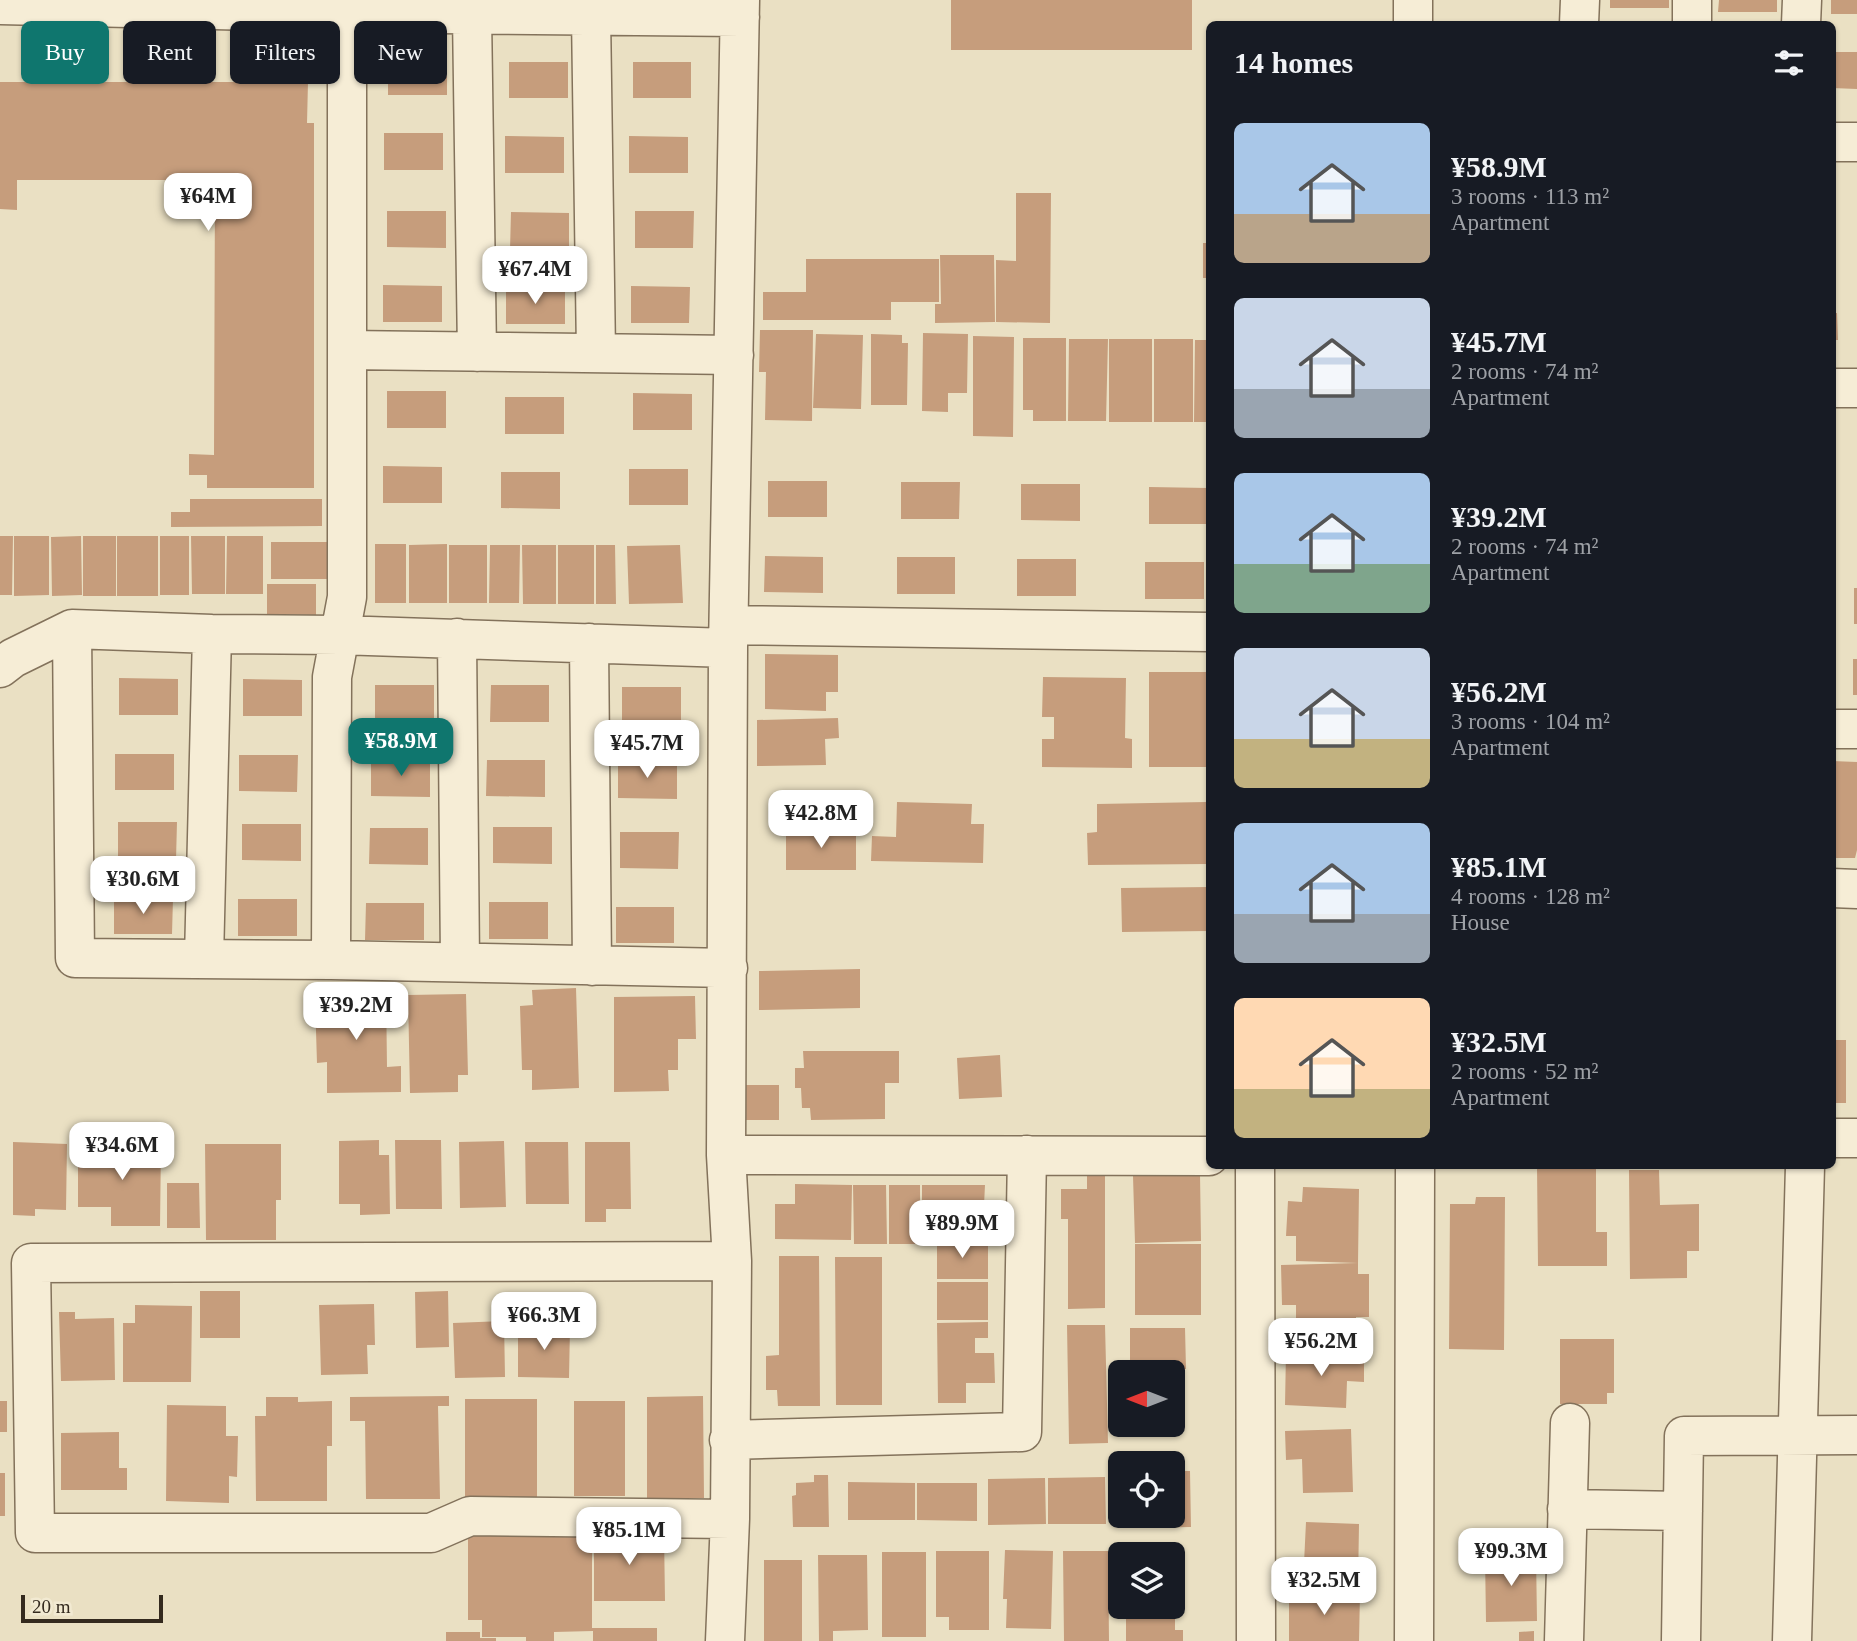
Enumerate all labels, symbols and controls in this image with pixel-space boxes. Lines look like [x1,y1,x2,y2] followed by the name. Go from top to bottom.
[21,21,109,84] chip: Buy
[123,21,216,84] chip: Rent
[230,21,340,84] chip: Filters
[354,21,447,84] chip: New
[1770,44,1808,82] icon: filters
[1234,46,1353,79] text: 14 homes
[1451,150,1547,183] text: ¥58.9M
[1290,151,1374,235] icon: home
[167,174,249,233] pin: ¥64M
[180,183,236,208] text: ¥64M
[1451,184,1609,209] text: 3 rooms · 113 m²
[1451,210,1549,235] text: Apartment
[478,246,592,306] pin: ¥67.4M
[498,256,572,281] text: ¥67.4M
[1451,325,1547,358] text: ¥45.7M
[1290,326,1374,410] icon: home
[1451,359,1598,384] text: 2 rooms · 74 m²
[1451,385,1549,410] text: Apartment
[1451,500,1547,533] text: ¥39.2M
[1290,501,1374,585] icon: home
[1451,534,1598,559] text: 2 rooms · 74 m²
[1451,560,1549,585] text: Apartment
[1451,675,1547,708] text: ¥56.2M
[1290,676,1374,760] icon: home
[1451,709,1610,734] text: 3 rooms · 104 m²
[344,718,458,778] pin: ¥58.9M
[590,720,704,780] pin: ¥45.7M
[364,728,438,753] text: ¥58.9M
[610,730,684,755] text: ¥45.7M
[1451,735,1549,760] text: Apartment
[764,790,878,850] pin: ¥42.8M
[784,800,858,825] text: ¥42.8M
[1451,850,1547,883] text: ¥85.1M
[1290,851,1374,935] icon: home
[86,856,200,916] pin: ¥30.6M
[106,866,180,891] text: ¥30.6M
[1451,884,1610,909] text: 4 rooms · 128 m²
[1451,910,1510,935] text: House
[299,982,413,1042] pin: ¥39.2M
[319,992,393,1017] text: ¥39.2M
[1451,1025,1547,1058] text: ¥32.5M
[1290,1026,1374,1110] icon: home
[1451,1059,1598,1084] text: 2 rooms · 52 m²
[1451,1085,1549,1110] text: Apartment
[65,1122,179,1182] pin: ¥34.6M
[85,1132,159,1157] text: ¥34.6M
[905,1200,1019,1260] pin: ¥89.9M
[925,1210,999,1235] text: ¥89.9M
[487,1292,601,1352] pin: ¥66.3M
[507,1302,581,1327] text: ¥66.3M
[1264,1318,1378,1378] pin: ¥56.2M
[1284,1328,1358,1353] text: ¥56.2M
[1108,1360,1185,1437] north arrow
[1108,1360,1185,1619] map controls
[1108,1451,1185,1528] button: locate
[572,1508,686,1567] pin: ¥85.1M
[592,1517,666,1542] text: ¥85.1M
[1454,1528,1568,1588] pin: ¥99.3M
[1474,1538,1548,1563] text: ¥99.3M
[1108,1542,1185,1619] button: layers
[1267,1558,1381,1617] pin: ¥32.5M
[1287,1567,1361,1592] text: ¥32.5M
[21,1592,163,1624] scale bar
[32,1596,71,1617] text: 20 m

